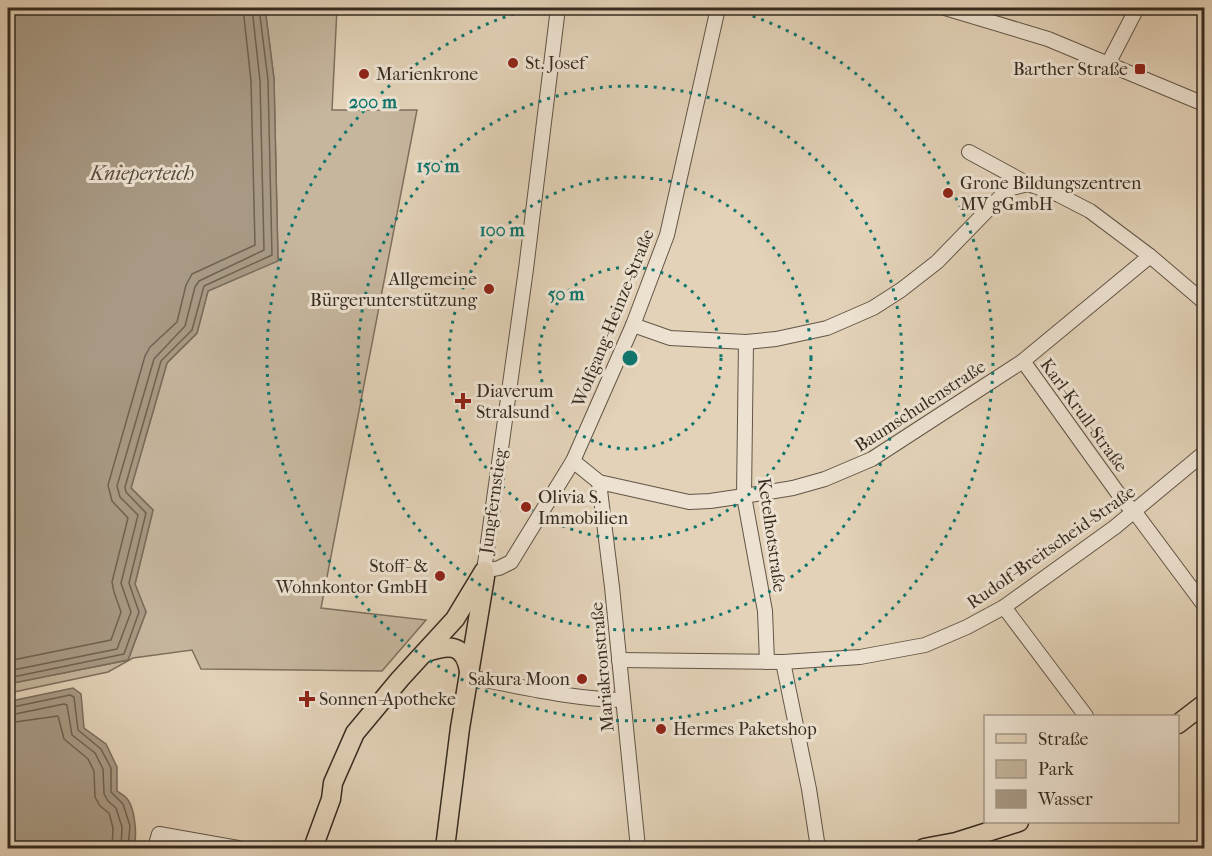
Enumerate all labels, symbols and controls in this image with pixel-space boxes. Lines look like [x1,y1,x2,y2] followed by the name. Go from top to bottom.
[525,53,589,74] place label: St. Josef
[506,56,520,70] marker: St. Josef
[1013,59,1128,80] place label: Barther Straße
[1133,62,1147,76] marker: Barther Straße
[376,64,478,85] place label: Marienkrone
[357,67,371,81] marker: Marienkrone
[349,92,398,113] text: 200 m
[417,156,460,177] text: 150 m
[88,162,194,185] water label: Knieperteich
[960,173,1142,215] place label: Grone Bildungszentren MV gGmbH
[941,186,955,200] marker: Grone Bildungszentren MV gGmbH
[479,220,526,241] text: 100 m
[568,226,659,411] street label: Wolfgang-Heinze-Straße
[310,269,477,311] place label: Allgemeine Bürgerunterstützung
[482,282,496,296] marker: Allgemeine Bürgerunterstützung
[548,284,585,305] text: 50 m
[620,348,640,368] centre of rings
[1035,355,1132,476] street label: Karl-Krull-Straße
[851,356,990,457] street label: Baumschulenstraße
[476,381,554,423] place label: Diaverum Stralsund
[454,392,472,410] marker: Diaverum Stralsund
[475,447,511,557] street label: Jungfernstieg
[753,477,790,594] street label: Ketelhotstraße
[963,481,1140,614] street label: Rudolf-Breitscheid-Straße
[538,487,629,529] place label: Olivia S. Immobilien
[519,500,533,514] marker: Olivia S. Immobilien
[275,556,428,598] place label: Stoff- & Wohnkontor GmbH
[433,569,447,583] marker: Stoff- & Wohnkontor GmbH
[586,601,619,733] street label: Mariakronstraße
[468,669,571,690] place label: Sakura Moon
[575,672,589,686] marker: Sakura Moon
[319,689,456,710] place label: Sonnen-Apotheke
[300,692,314,706] marker: Sonnen-Apotheke
[984,715,1179,823] legend
[673,719,817,740] place label: Hermes Paketshop
[654,722,668,736] marker: Hermes Paketshop
[1038,729,1089,750] text: Straße
[1038,759,1075,780] text: Park
[1037,789,1093,810] text: Wasser

